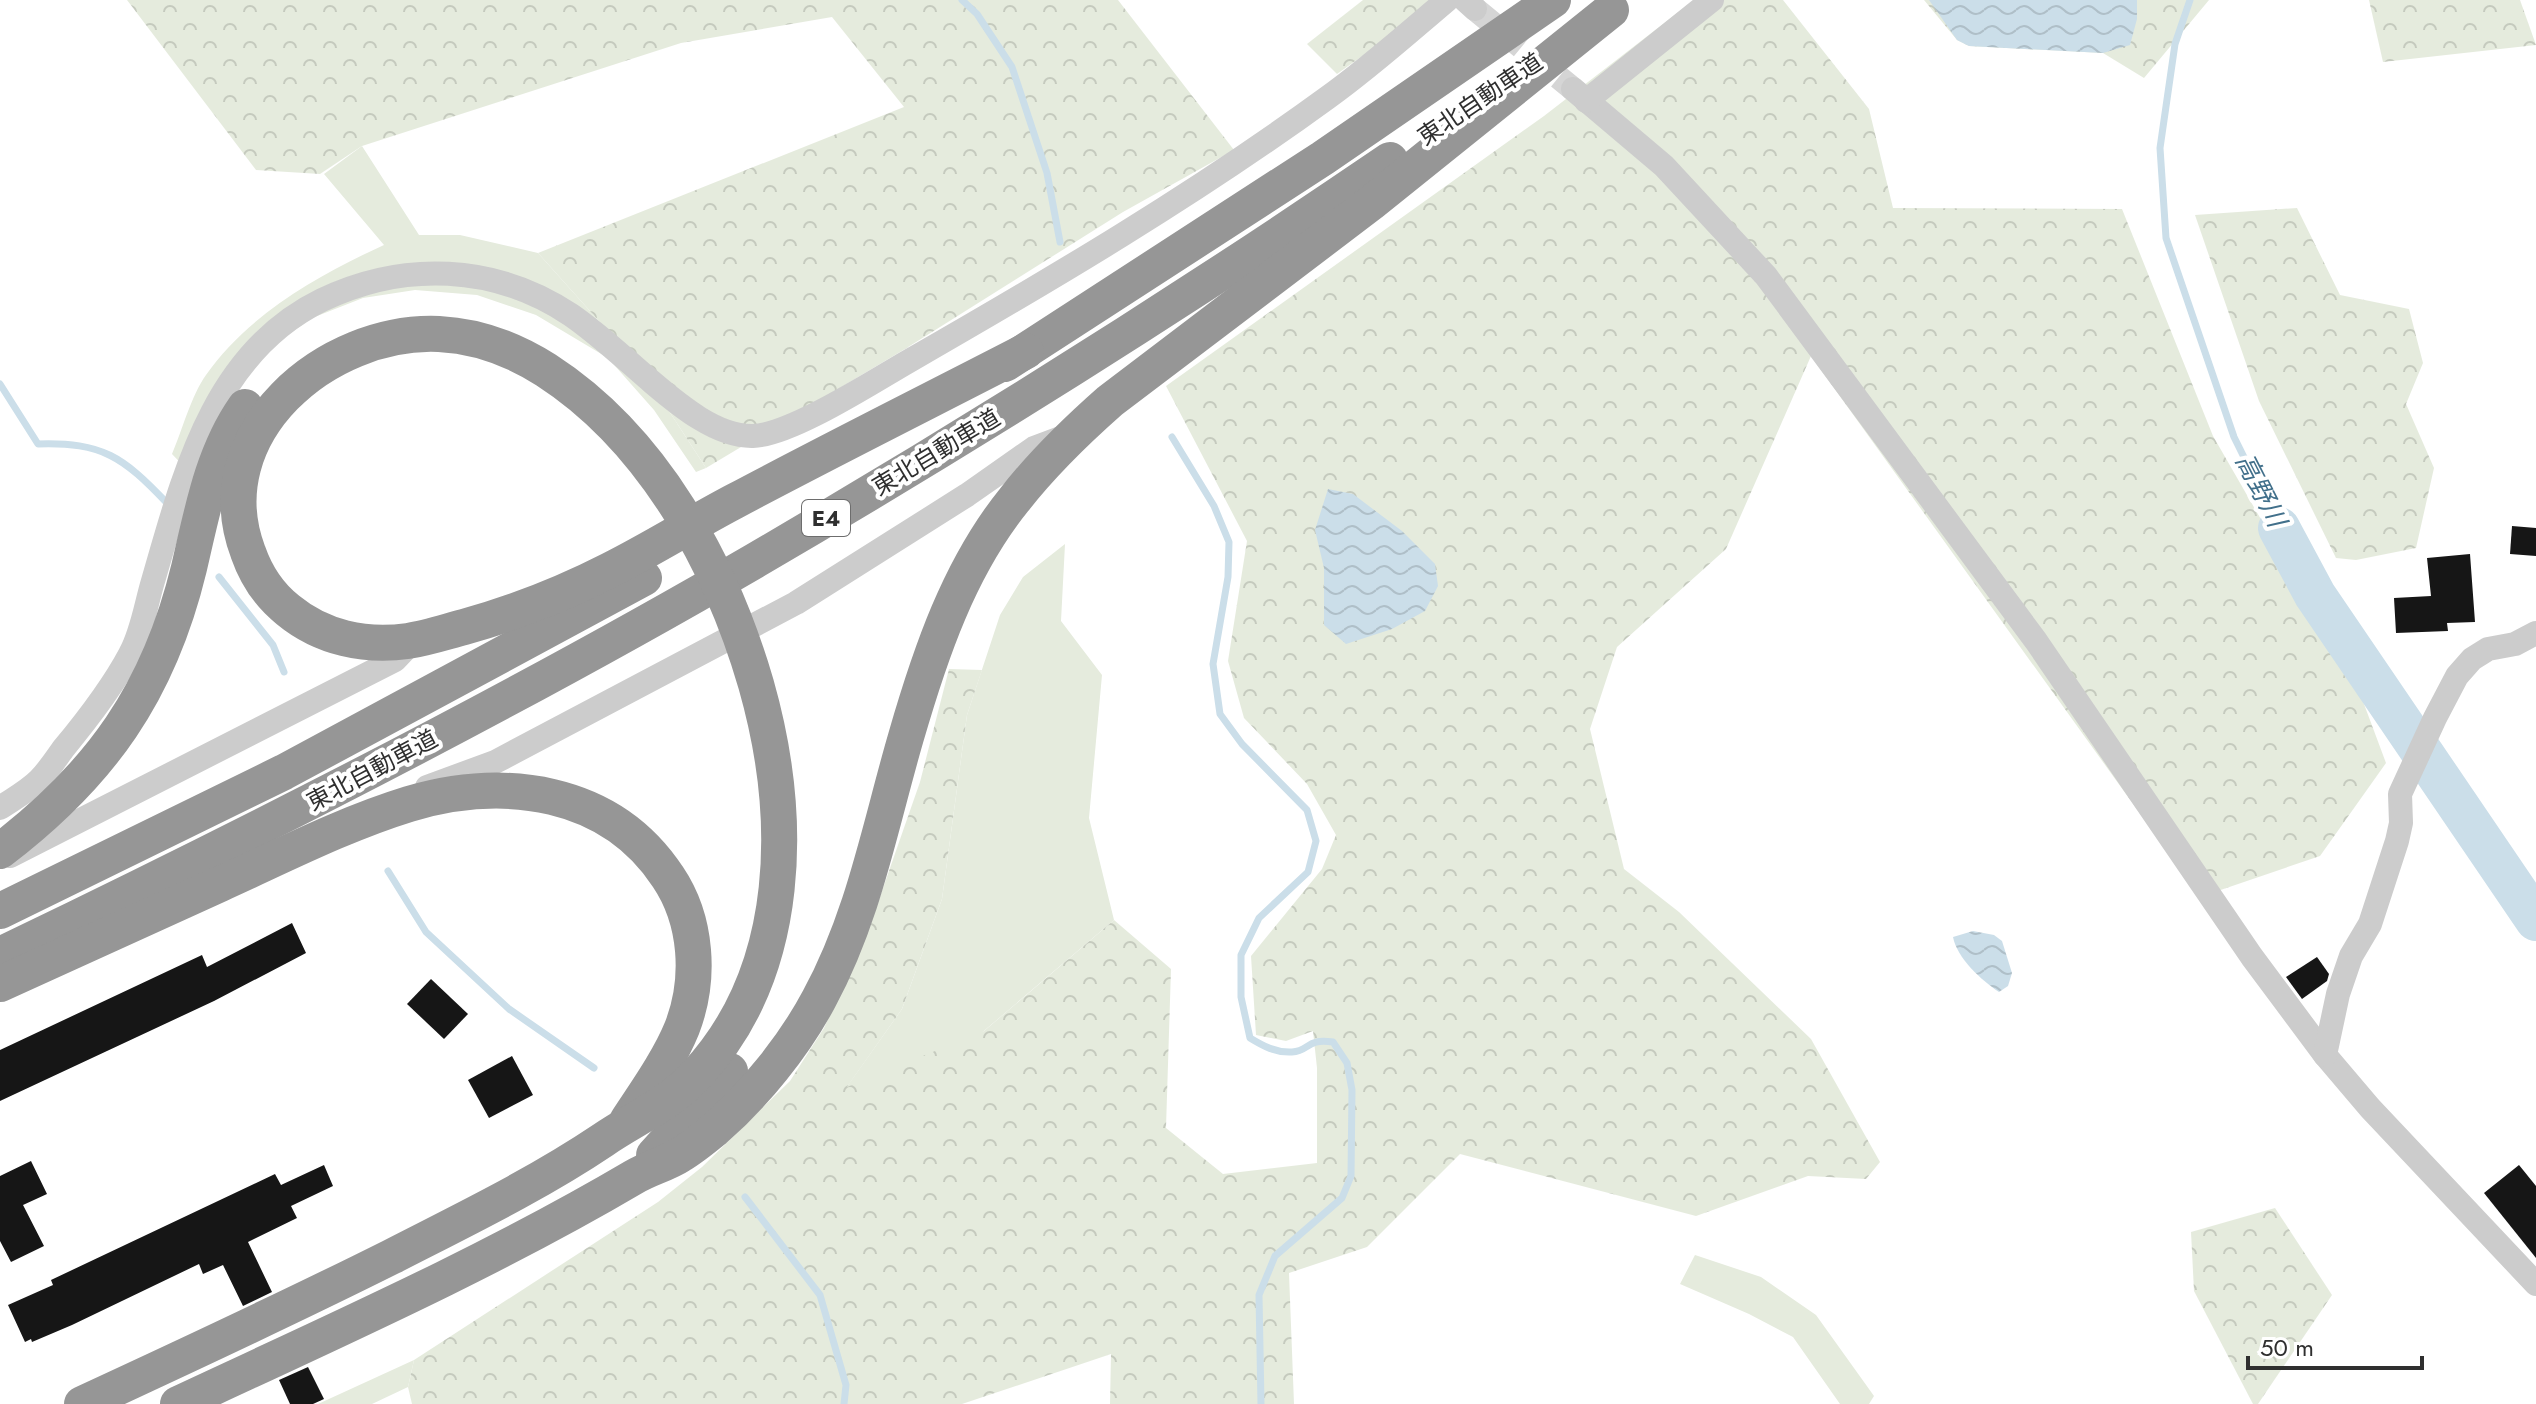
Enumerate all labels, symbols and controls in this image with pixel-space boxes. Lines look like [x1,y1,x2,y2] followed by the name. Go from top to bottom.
[1411,44,1549,154] street label: 東北自動車道
[865,400,1007,504] street label: 東北自動車道
[2226,447,2297,536] water label: 高野川
[802,500,850,536] road number: E4
[300,721,444,819] street label: 東北自動車道
[2248,1320,2422,1370] scale bar
[2260,1330,2314,1365] text: 50 m

